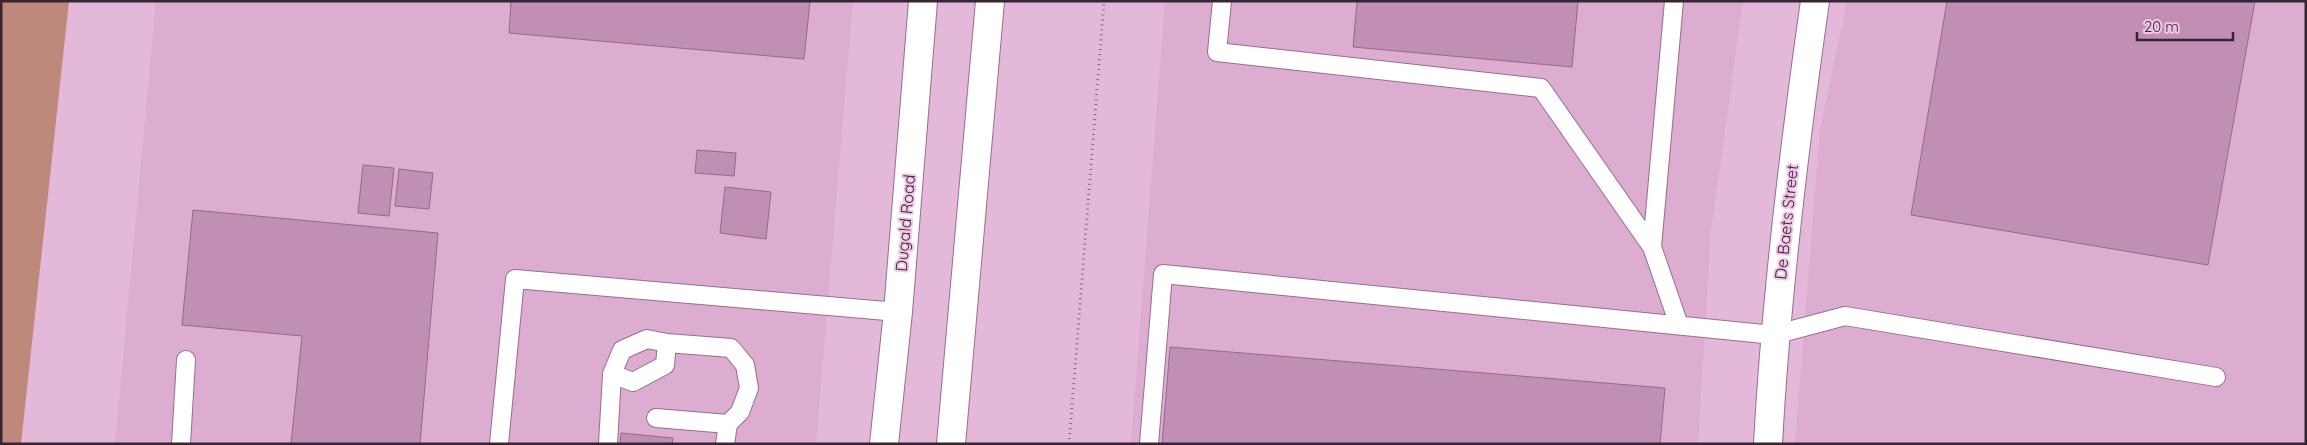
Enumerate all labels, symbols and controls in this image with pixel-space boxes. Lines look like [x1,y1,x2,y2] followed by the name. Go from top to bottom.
[2137,10,2233,42] scale bar
[2144,17,2179,36] text: 20 m
[1770,163,1802,281] street label: De Baets Street
[891,174,919,272] street label: Dugald Road

